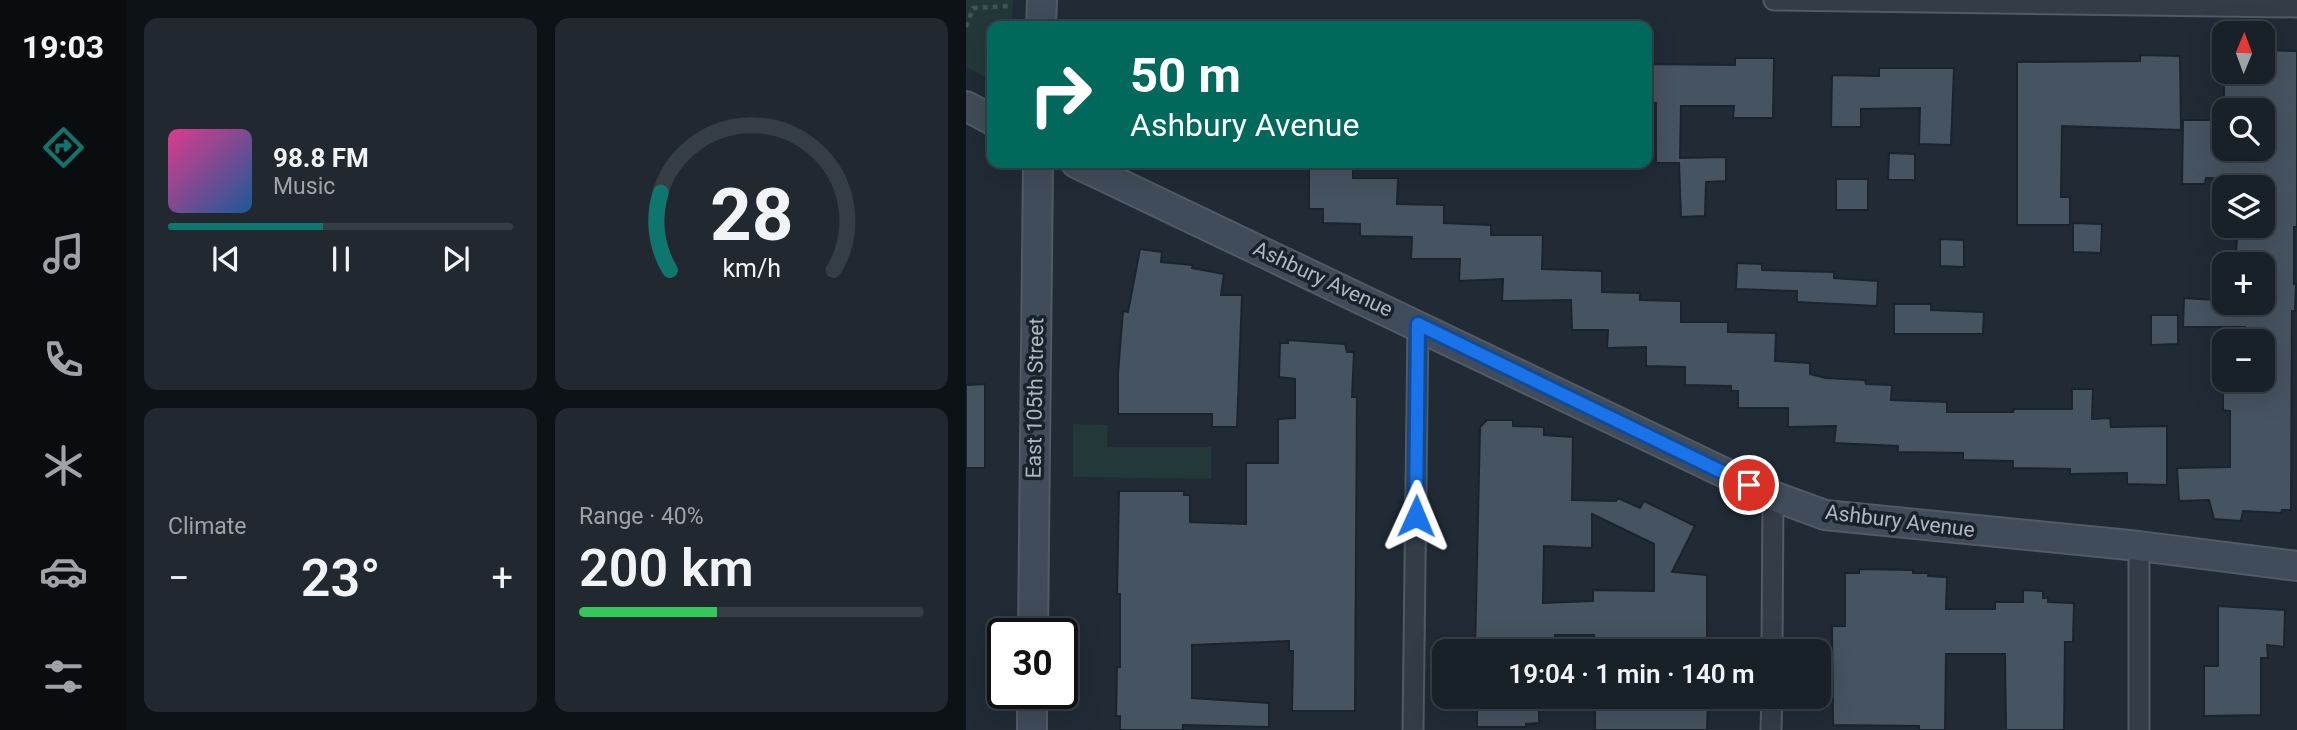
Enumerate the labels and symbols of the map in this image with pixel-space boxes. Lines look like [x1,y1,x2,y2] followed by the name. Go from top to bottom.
[2212,21,2275,84] north arrow
[1250,236,1396,322] street label: Ashbury Avenue
[1022,317,1048,479] street label: East 105th Street
[1719,455,1779,515] pin
[1379,479,1453,553] position arrow
[1824,500,1976,542] street label: Ashbury Avenue
[987,618,1078,709] speed limit sign: 30

